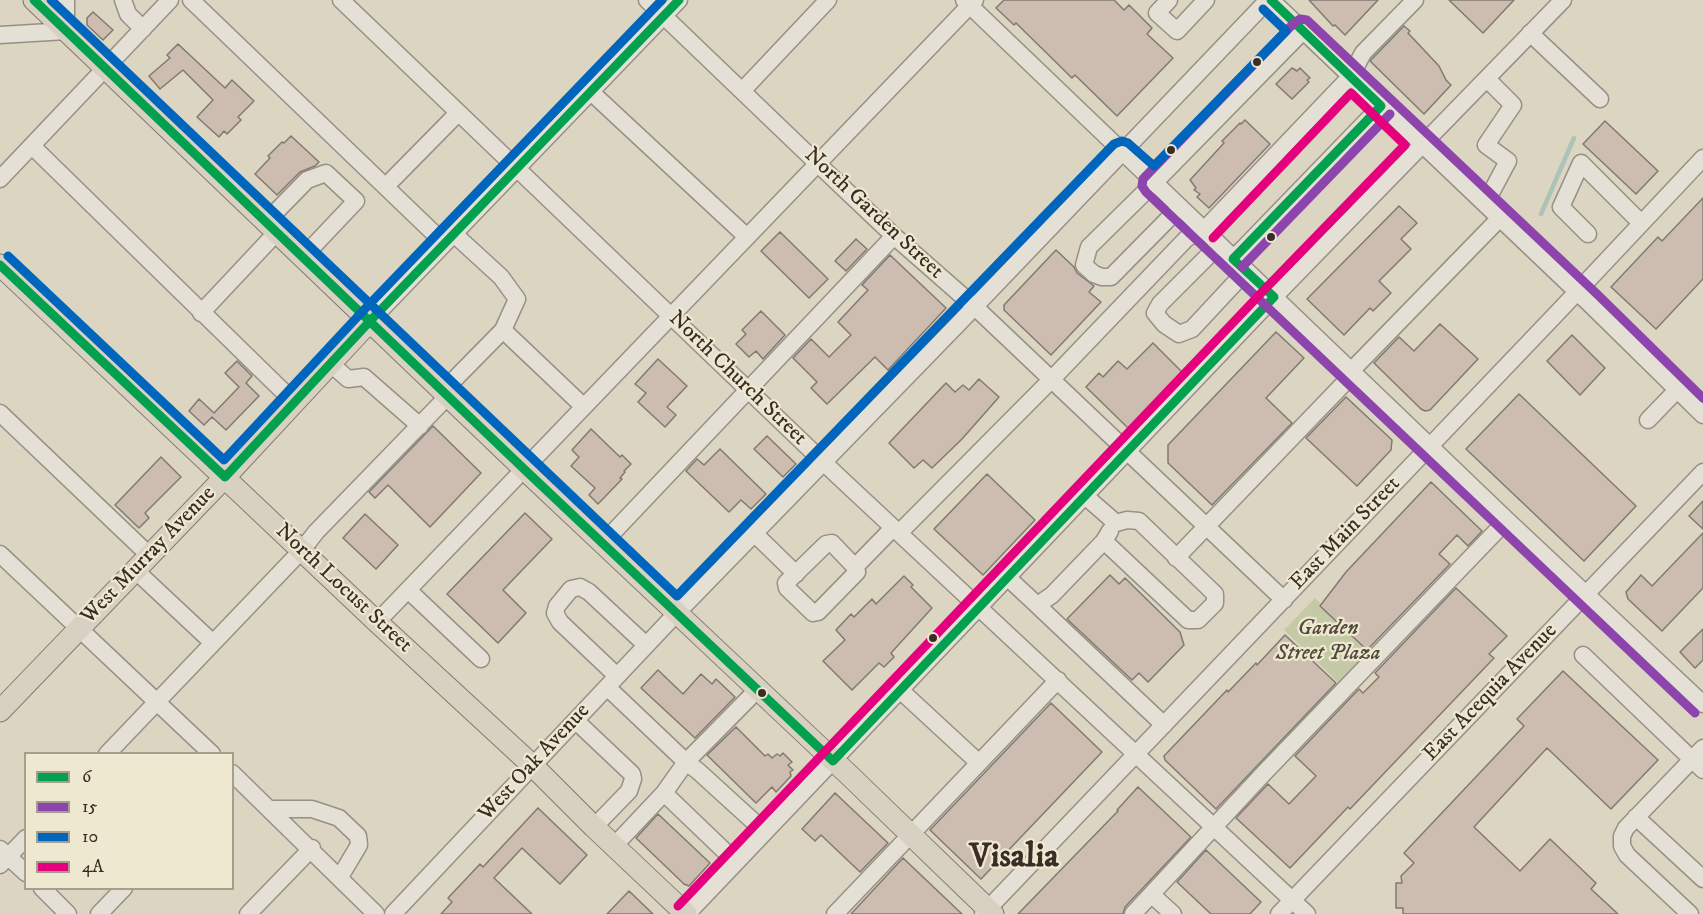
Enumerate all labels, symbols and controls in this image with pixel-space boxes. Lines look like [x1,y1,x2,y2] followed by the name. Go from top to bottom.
[1251,56,1263,68] unlabelled marker
[798,143,948,285] street label: North Garden Street
[1165,144,1177,156] unlabelled marker
[1265,231,1277,243] unlabelled marker
[662,306,812,452] street label: North Church Street
[1285,472,1407,596] street label: East Main Street
[76,481,222,631] street label: West Murray Avenue
[269,519,417,659] street label: North Locust Street
[1275,616,1381,668] park label: Garden Street Plaza
[1419,619,1563,767] street label: East Acequia Avenue
[927,632,939,644] unlabelled marker
[756,687,768,699] unlabelled marker
[474,699,596,827] street label: West Oak Avenue
[24,752,234,890] legend
[82,766,91,788] text: 6
[82,796,97,818] text: 15
[82,826,98,848] text: 10
[969,839,1059,879] district label: Visalia
[82,856,104,878] text: 4A

